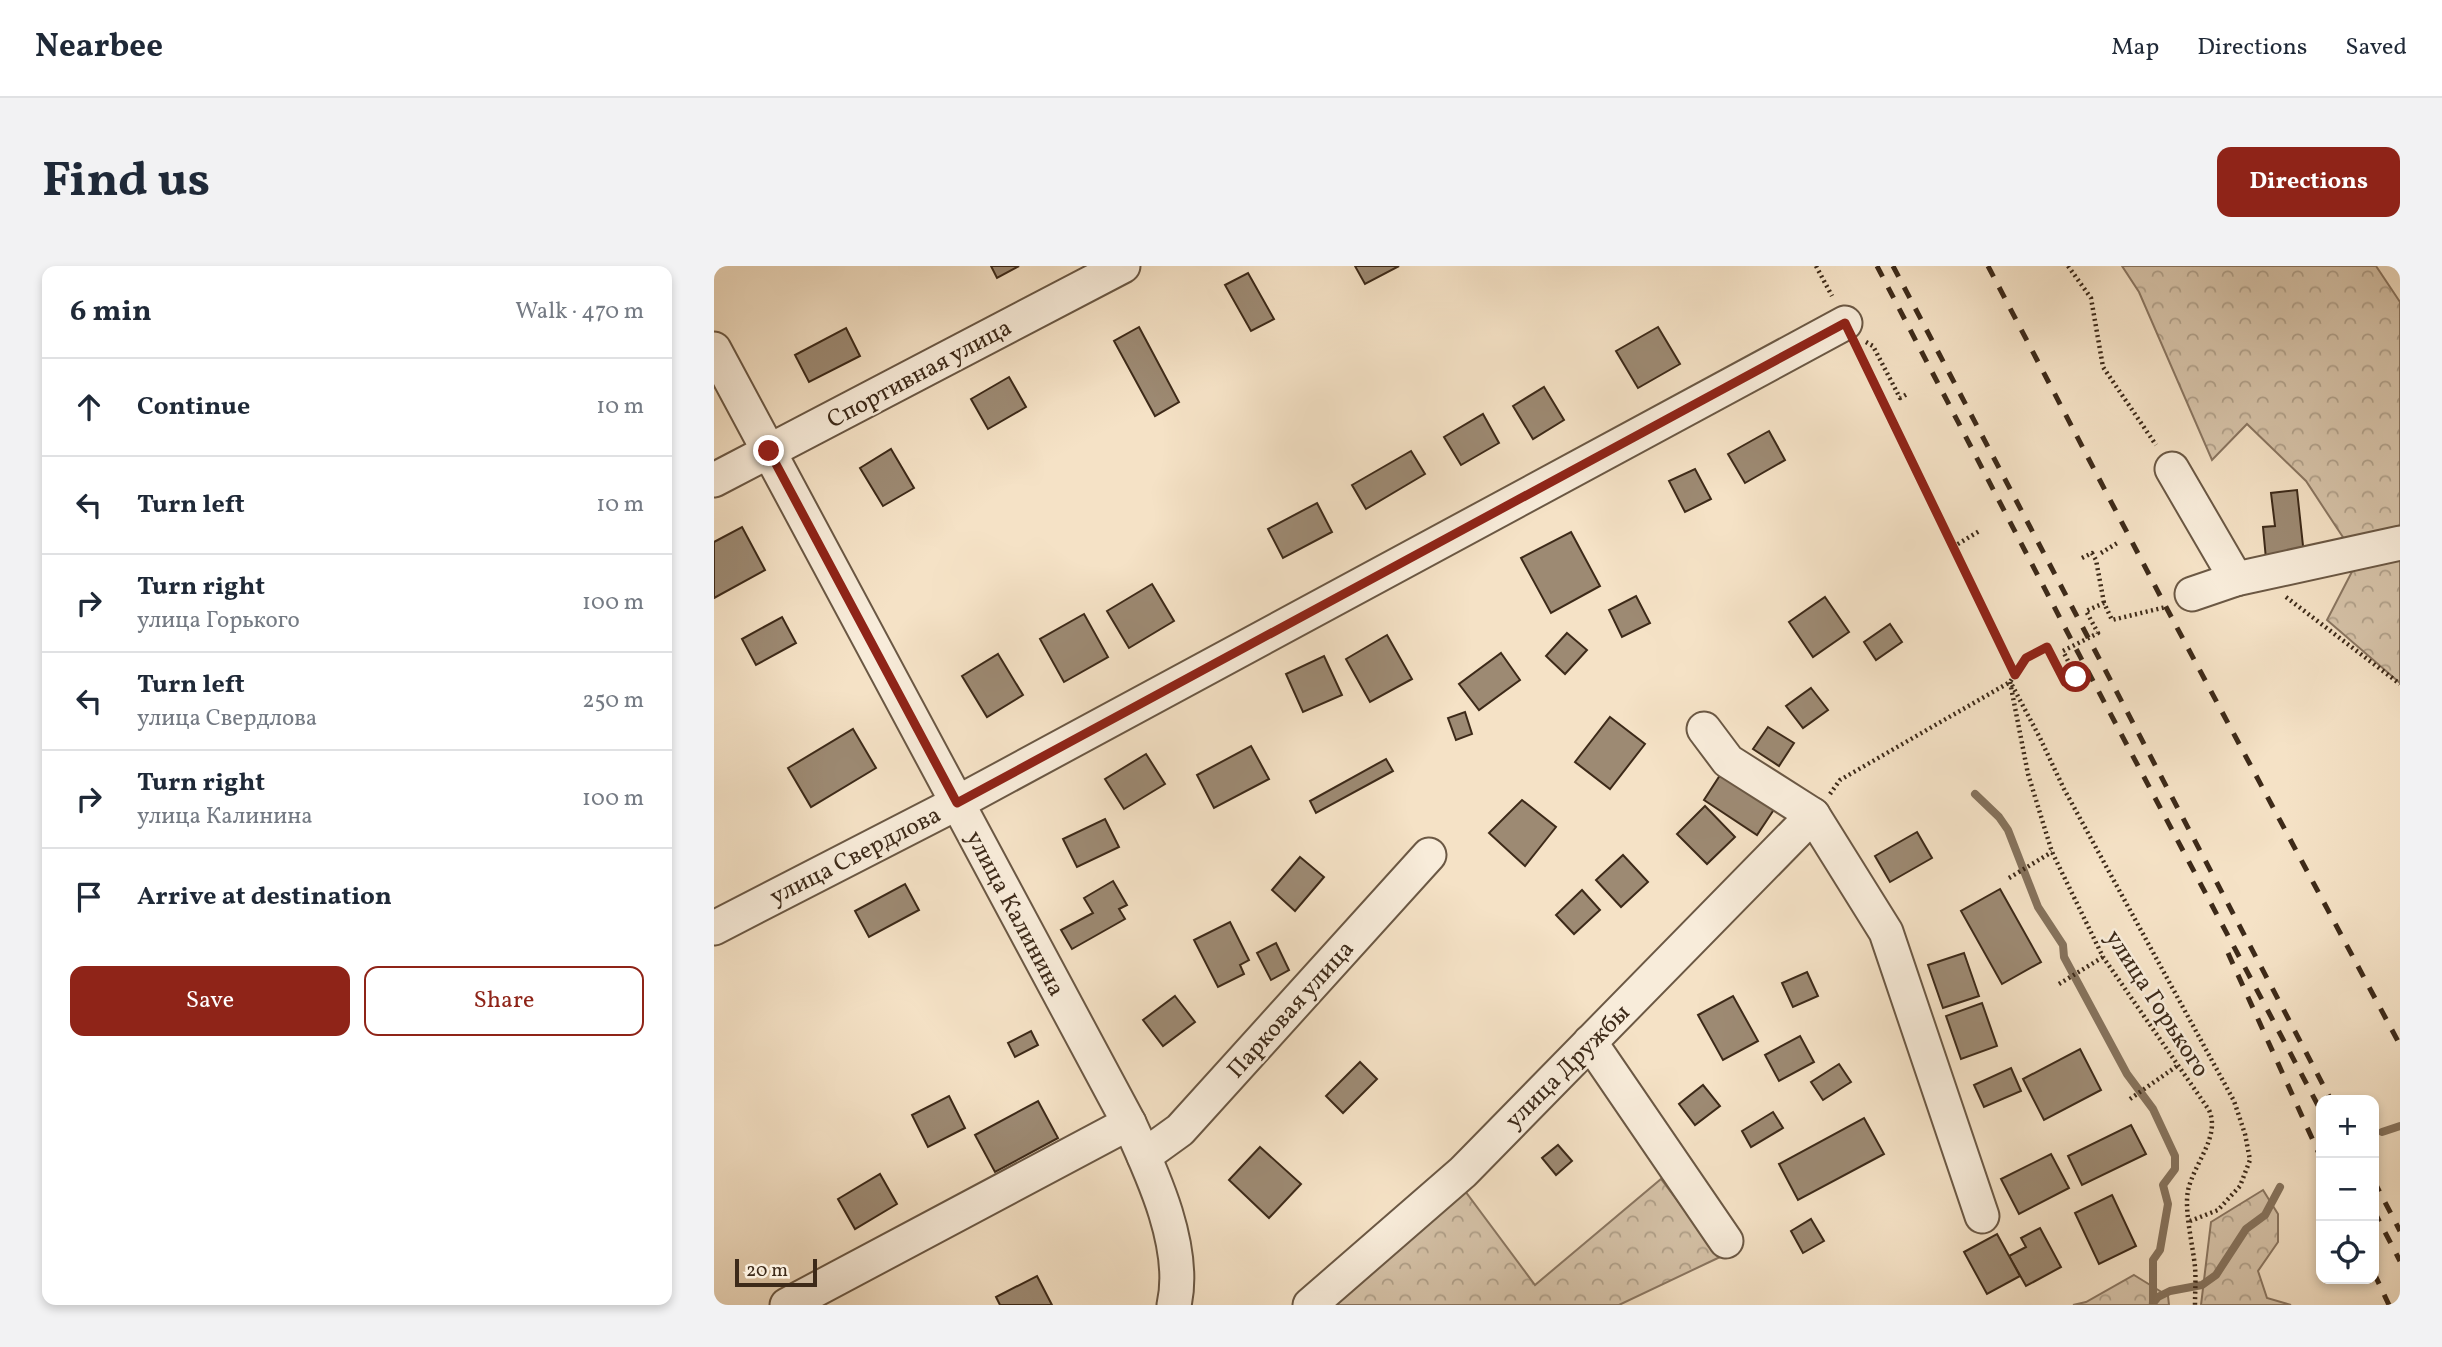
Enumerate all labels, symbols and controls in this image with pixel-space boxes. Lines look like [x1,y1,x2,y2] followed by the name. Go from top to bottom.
[35,25,163,71] text: Nearbee
[2111,31,2159,65] text: Map
[2197,31,2307,65] text: Directions
[2345,31,2407,65] text: Saved
[2217,147,2400,217] button: Directions
[42,148,210,217] text: Find us
[70,291,152,333] text: 6 min
[515,296,644,328] text: Walk · 470 m
[822,312,1018,438] street label: Спортивная улица
[70,388,108,426] icon: ahead
[137,389,250,425] text: Continue
[596,391,644,423] text: 10 m
[753,435,784,466] route end
[70,486,108,524] icon: left
[137,487,245,523] text: Turn left
[596,489,644,521] text: 10 m
[137,569,265,605] text: Turn right
[70,584,108,622] icon: right
[582,587,644,619] text: 100 m
[137,605,300,637] text: улица Горького
[2060,661,2091,692] route start
[137,667,245,703] text: Turn left
[70,682,108,720] icon: left
[582,685,644,717] text: 250 m
[137,703,317,735] text: улица Свердлова
[137,765,265,801] text: Turn right
[70,780,108,818] icon: right
[582,783,644,815] text: 100 m
[764,799,947,915] street label: улица Свердлова
[137,801,313,833] text: улица Калинина
[956,825,1072,1003] street label: улица Калинина
[70,878,108,916] icon: arrive
[137,879,392,915] text: Arrive at destination
[2096,924,2217,1085] street label: улица Горького
[1220,934,1363,1087] street label: Парковая улица
[70,966,350,1036] button: Save
[364,966,644,1036] button: Share
[1498,997,1639,1138] street label: улица Дружбы
[2316,1095,2379,1284] map controls
[2316,1095,2379,1158] button: +
[2316,1158,2379,1221] button: −
[2316,1221,2379,1284] button: locate
[735,1256,817,1288] scale bar
[746,1258,788,1284] text: 20 m

